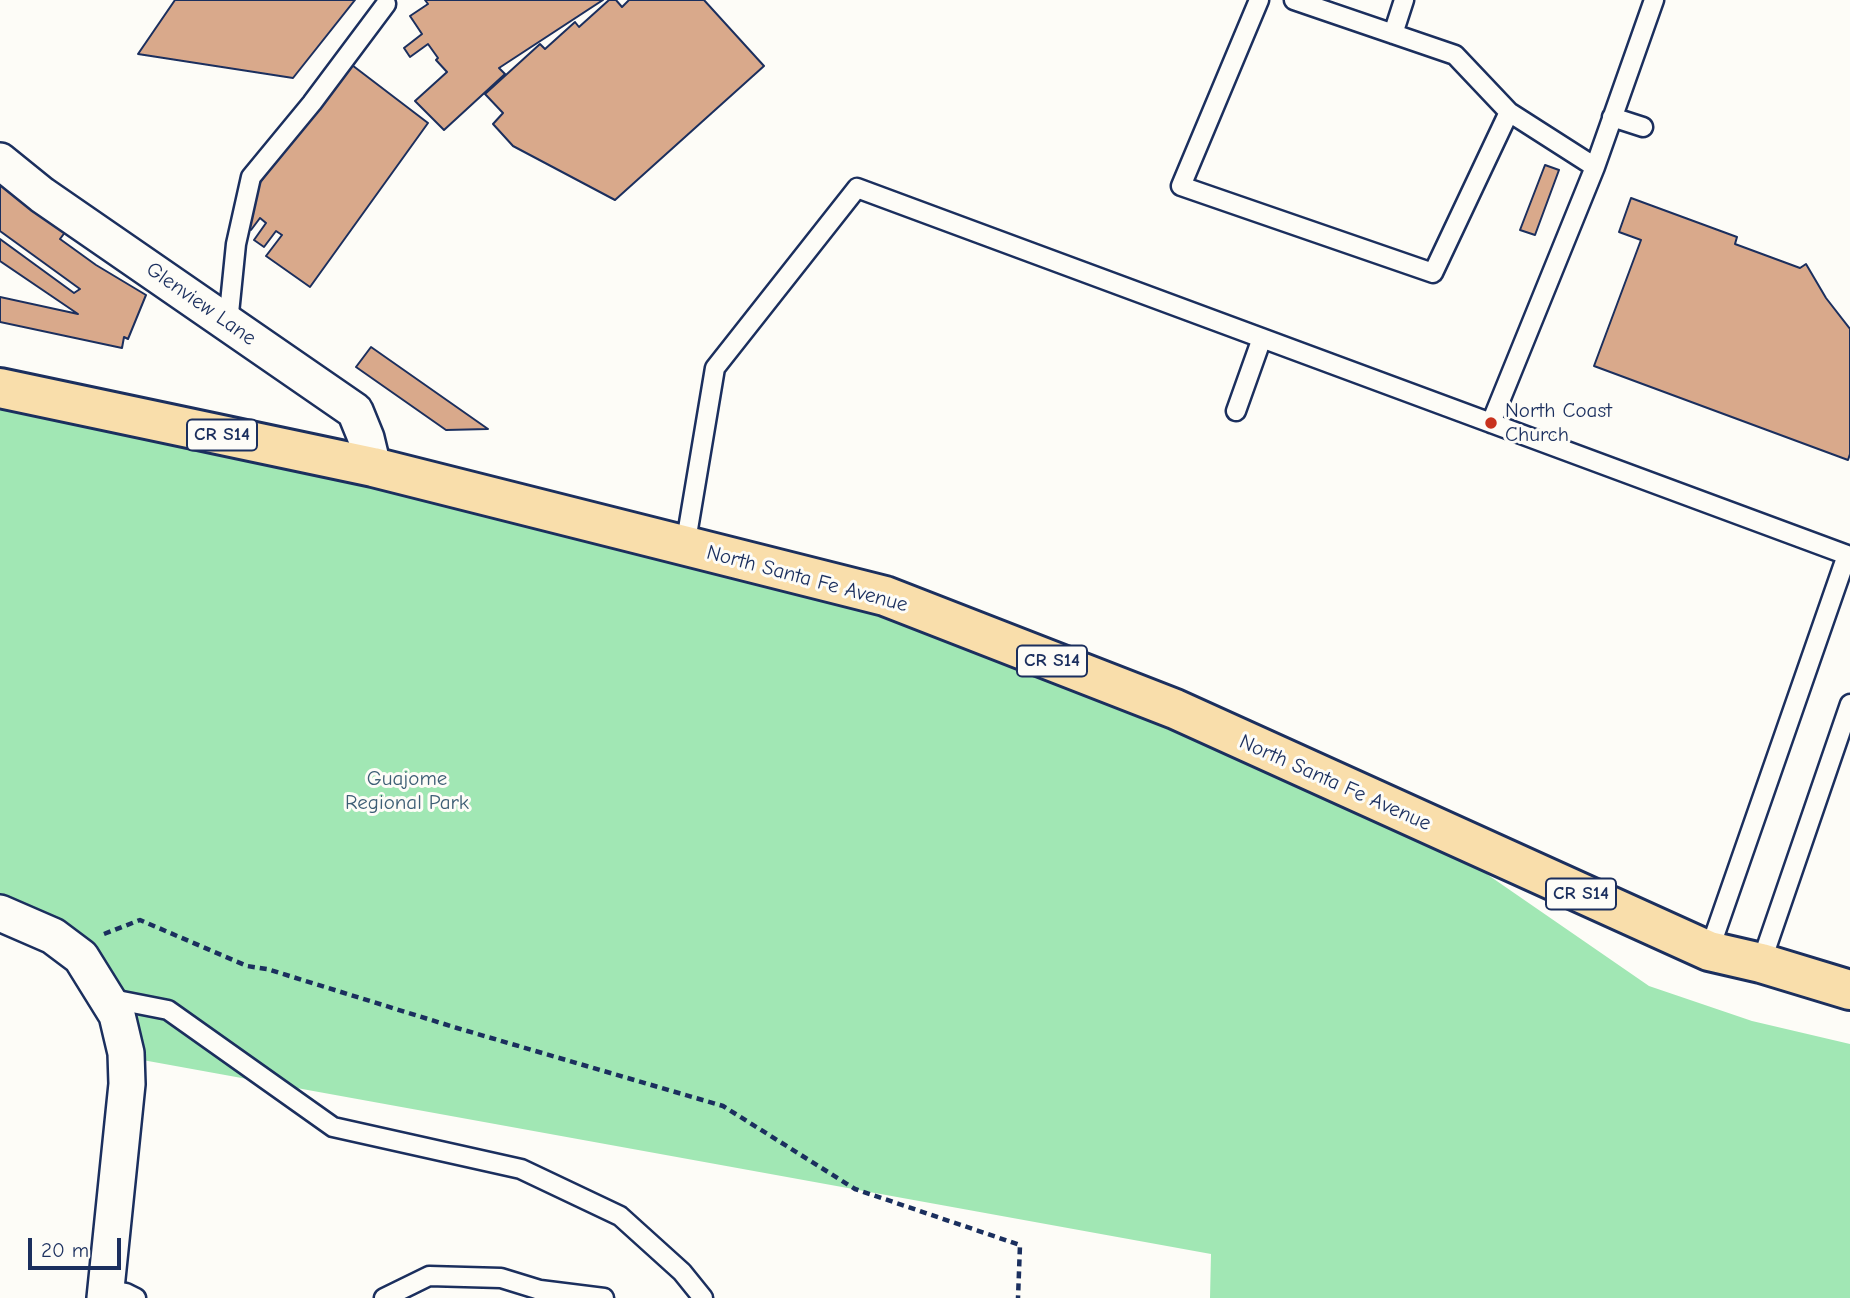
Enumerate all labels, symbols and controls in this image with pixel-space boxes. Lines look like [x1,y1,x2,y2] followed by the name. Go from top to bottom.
[141,257,261,351] street label: Glenview Lane
[1505,398,1612,448] place label: North Coast Church
[1483,415,1499,431] marker: North Coast Church
[187,420,257,450] road number: CR S14
[704,540,910,618] street label: North Santa Fe Avenue
[1017,646,1087,676] road number: CR S14
[1235,729,1435,837] street label: North Santa Fe Avenue
[345,766,469,816] park label: Guajome Regional Park
[1546,878,1616,909] road number: CR S14
[32,1224,124,1268] scale bar
[41,1238,89,1262] text: 20 m

